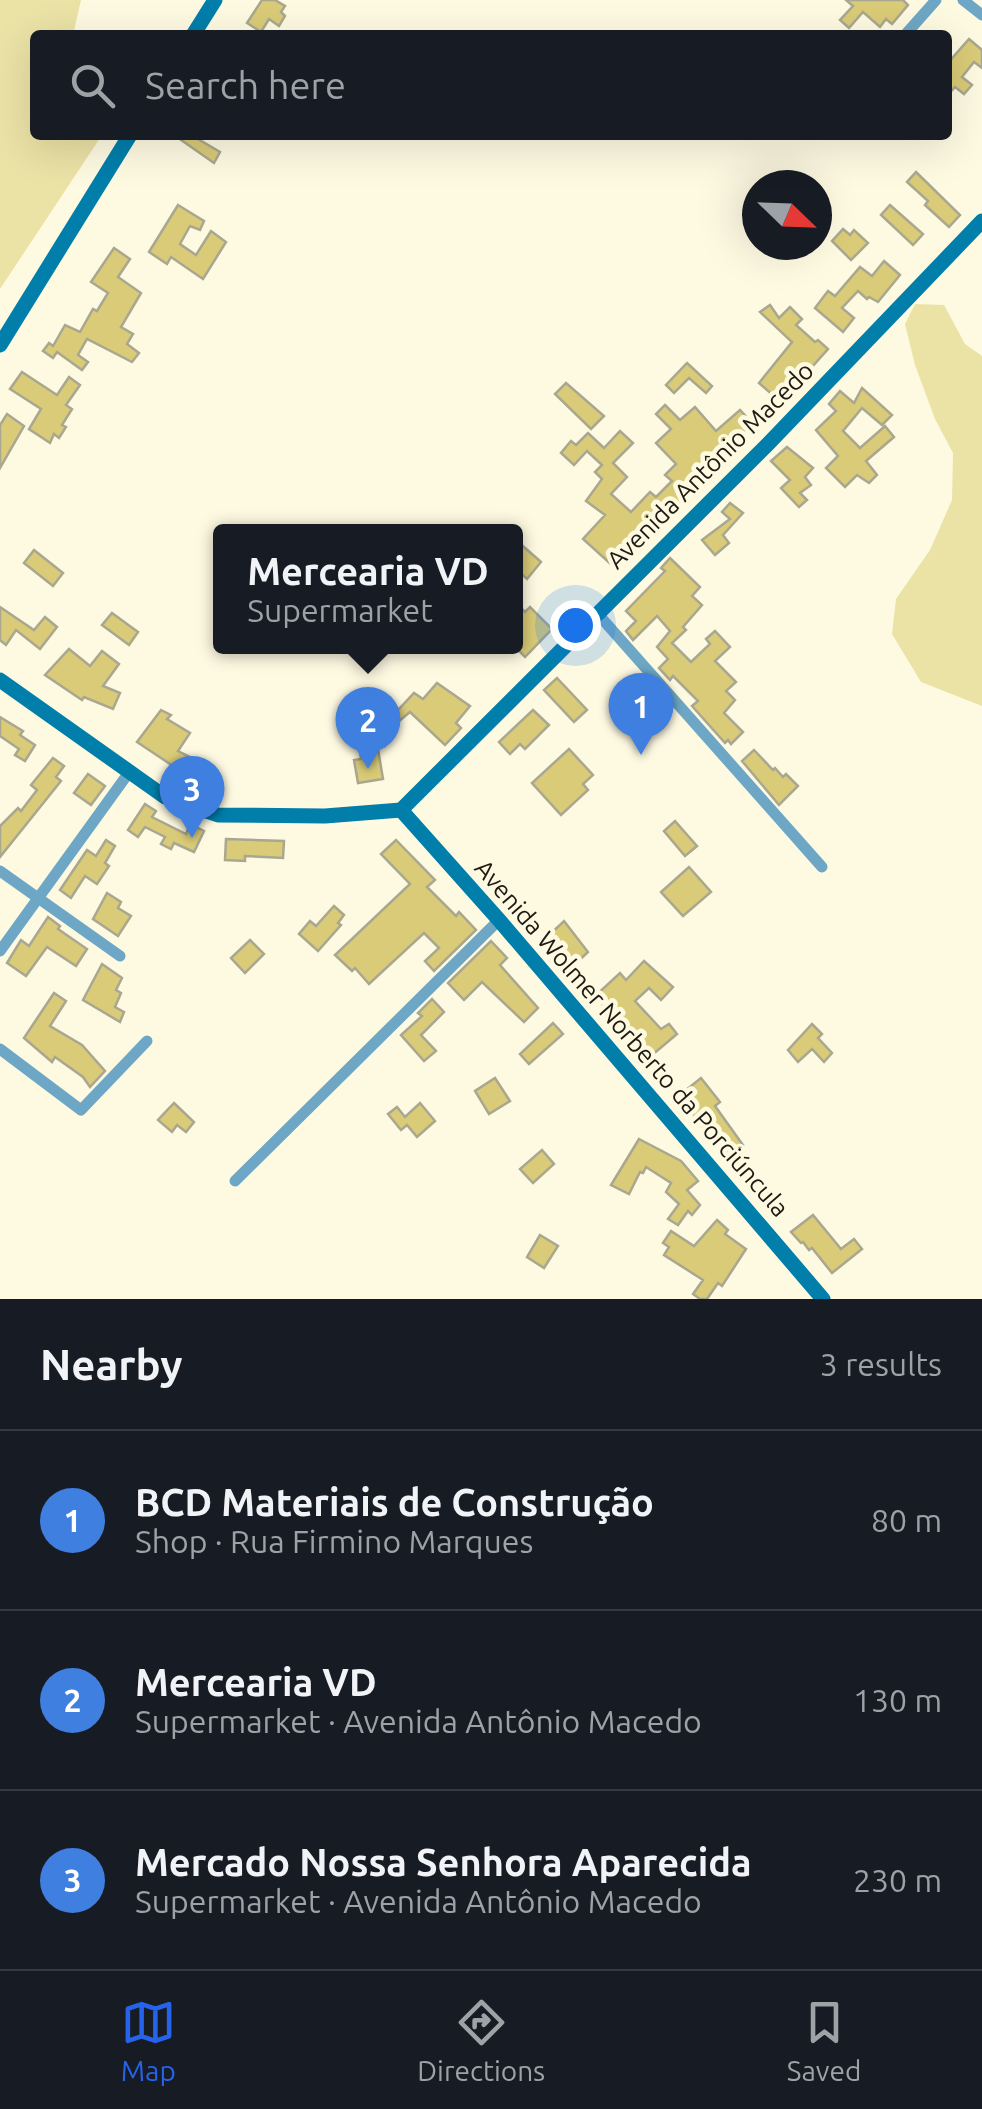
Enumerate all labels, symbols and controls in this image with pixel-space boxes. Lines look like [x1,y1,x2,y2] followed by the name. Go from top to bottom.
[30,30,952,140] search box
[65,58,120,113] icon: search
[145,64,346,106] text: Search here
[742,170,832,260] north arrow
[601,356,819,574] street label: Avenida Antônio Macedo
[213,524,523,654] popup
[247,550,489,592] text: Mercearia VD
[247,592,433,628] text: Supermarket
[550,600,601,651] your location
[608,672,674,755] pin: 1
[336,686,400,769] pin: 2
[160,756,224,838] pin: 3
[469,854,795,1222] street label: Avenida Wolmer Norberto da Porciúncula
[40,1341,183,1388] text: Nearby
[820,1346,942,1382] text: 3 results
[135,1481,654,1523] text: BCD Materiais de Construção
[63,1502,82,1538] text: 1
[871,1502,942,1538] text: 80 m
[135,1523,533,1559] text: Shop · Rua Firmino Marques
[135,1661,377,1703] text: Mercearia VD
[63,1682,82,1718] text: 2
[853,1682,942,1718] text: 130 m
[135,1703,702,1739] text: Supermarket · Avenida Antônio Macedo
[135,1841,752,1883] text: Mercado Nossa Senhora Aparecida
[63,1862,82,1898] text: 3
[853,1862,942,1898] text: 230 m
[135,1883,702,1919] text: Supermarket · Avenida Antônio Macedo
[121,1995,176,2086] tab: Map
[417,1995,545,2086] tab: Directions
[787,1995,861,2086] tab: Saved

